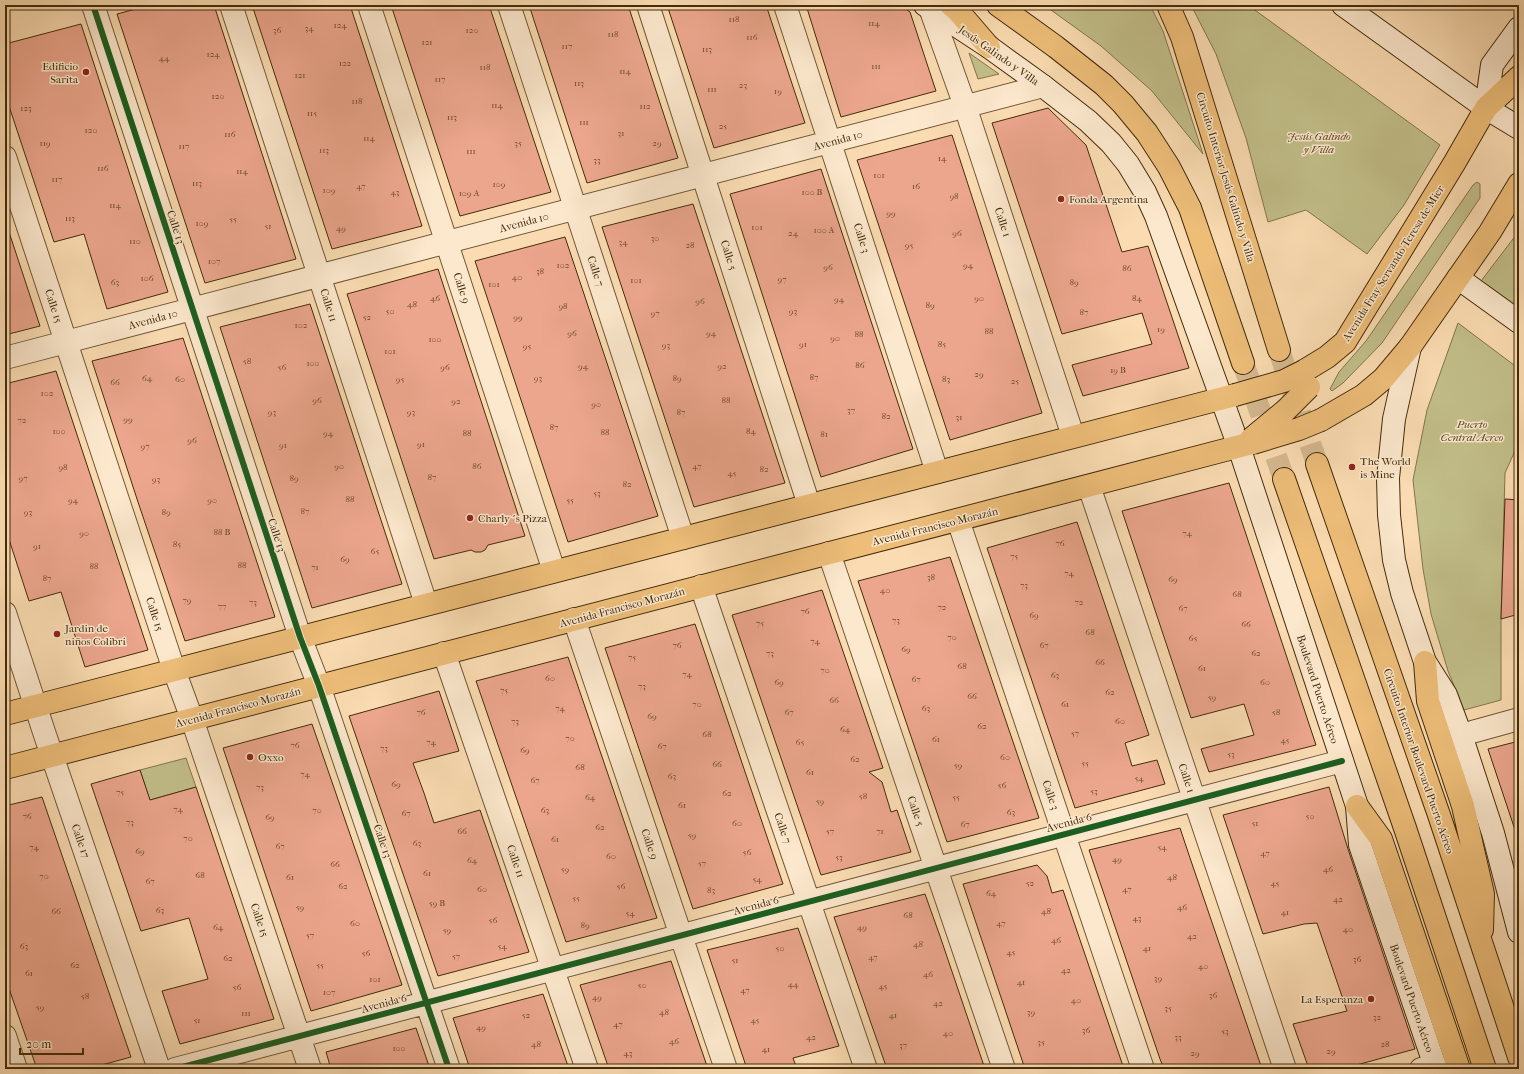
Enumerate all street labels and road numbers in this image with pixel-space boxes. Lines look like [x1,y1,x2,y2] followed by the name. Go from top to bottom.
[955,22,1042,89] street label: Jesús Galindo y Villa
[1193,91,1258,265] street label: Circuito Interior Jesús Galindo y Villa
[811,128,864,154] street label: Avenida 10
[1339,183,1447,345] street label: Avenida Fray Servando Teresa de Mier
[992,206,1013,239] street label: Calle 1
[164,209,187,246] street label: Calle 13
[497,210,550,236] street label: Avenida 10
[851,221,872,255] street label: Calle 3
[718,238,740,272] street label: Calle 5
[584,254,607,288] street label: Calle 7
[450,271,473,306] street label: Calle 9
[317,287,340,323] street label: Calle 11
[42,288,65,325] street label: Calle 15
[126,307,179,333] street label: Avenida 10
[870,504,1000,549] street label: Avenida Francisco Morazán
[265,517,288,554] street label: Calle 13
[557,584,687,631] street label: Avenida Francisco Morazán
[143,596,166,633] street label: Calle 15
[1294,633,1341,746] street label: Boulevard Puerto Aéreo
[1381,667,1457,856] street label: Circuito Interior Boulevard Puerto Aéreo
[173,684,303,731] street label: Avenida Francisco Morazán
[1175,762,1198,795] street label: Calle 1
[1039,778,1062,812] street label: Calle 3
[904,794,927,828] street label: Calle 5
[1044,810,1093,835] street label: Avenida 6
[771,811,794,845] street label: Calle 7
[69,822,92,860] street label: Calle 17
[371,823,394,860] street label: Calle 13
[638,827,661,862] street label: Calle 9
[504,843,527,879] street label: Calle 11
[731,893,780,918] street label: Avenida 6
[248,902,271,939] street label: Calle 15
[1387,942,1436,1054] street label: Boulevard Puerto Aéreo
[359,991,408,1016] street label: Avenida 6

